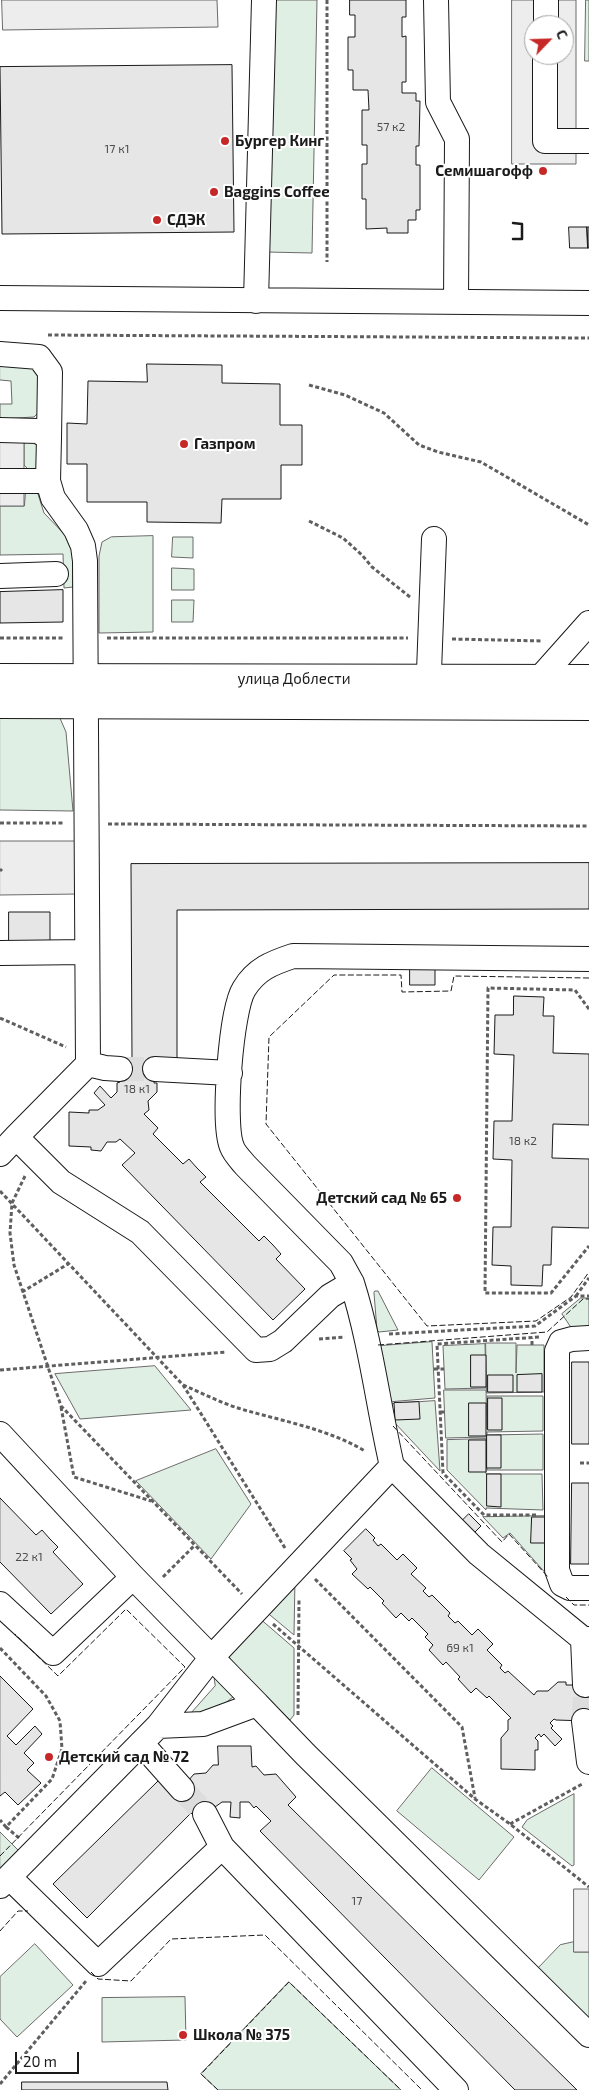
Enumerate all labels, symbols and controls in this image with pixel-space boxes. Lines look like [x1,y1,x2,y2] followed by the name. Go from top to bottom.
[524,15,574,65] north arrow
[553,27,572,41] text: С
[377,120,405,134] house number: 57 к2
[235,132,324,150] place label: Бургер Кинг
[219,135,231,147] marker: Бургер Кинг
[105,142,129,156] house number: 17 к1
[435,162,533,180] place label: Семишагофф
[537,165,549,177] marker: Семишагофф
[224,183,330,201] place label: Baggins Coffee
[208,186,220,198] marker: Baggins Coffee
[167,211,205,229] place label: СДЭК
[151,214,163,226] marker: СДЭК
[194,435,255,453] place label: Газпром
[178,438,190,450] marker: Газпром
[238,670,350,688] street label: улица Доблести
[124,1082,150,1096] house number: 18 к1
[509,1134,537,1148] house number: 18 к2
[316,1189,447,1207] place label: Детский сад № 65
[451,1192,463,1204] marker: Детский сад № 65
[15,1550,43,1564] house number: 22 к1
[446,1641,474,1655] house number: 69 к1
[59,1748,189,1766] place label: Детский сад № 72
[43,1751,55,1763] marker: Детский сад № 72
[352,1894,362,1908] house number: 17
[193,2026,290,2044] place label: Школа № 375
[177,2029,189,2041] marker: Школа № 375
[18,2042,81,2074] scale bar
[23,2052,57,2070] text: 20 m

